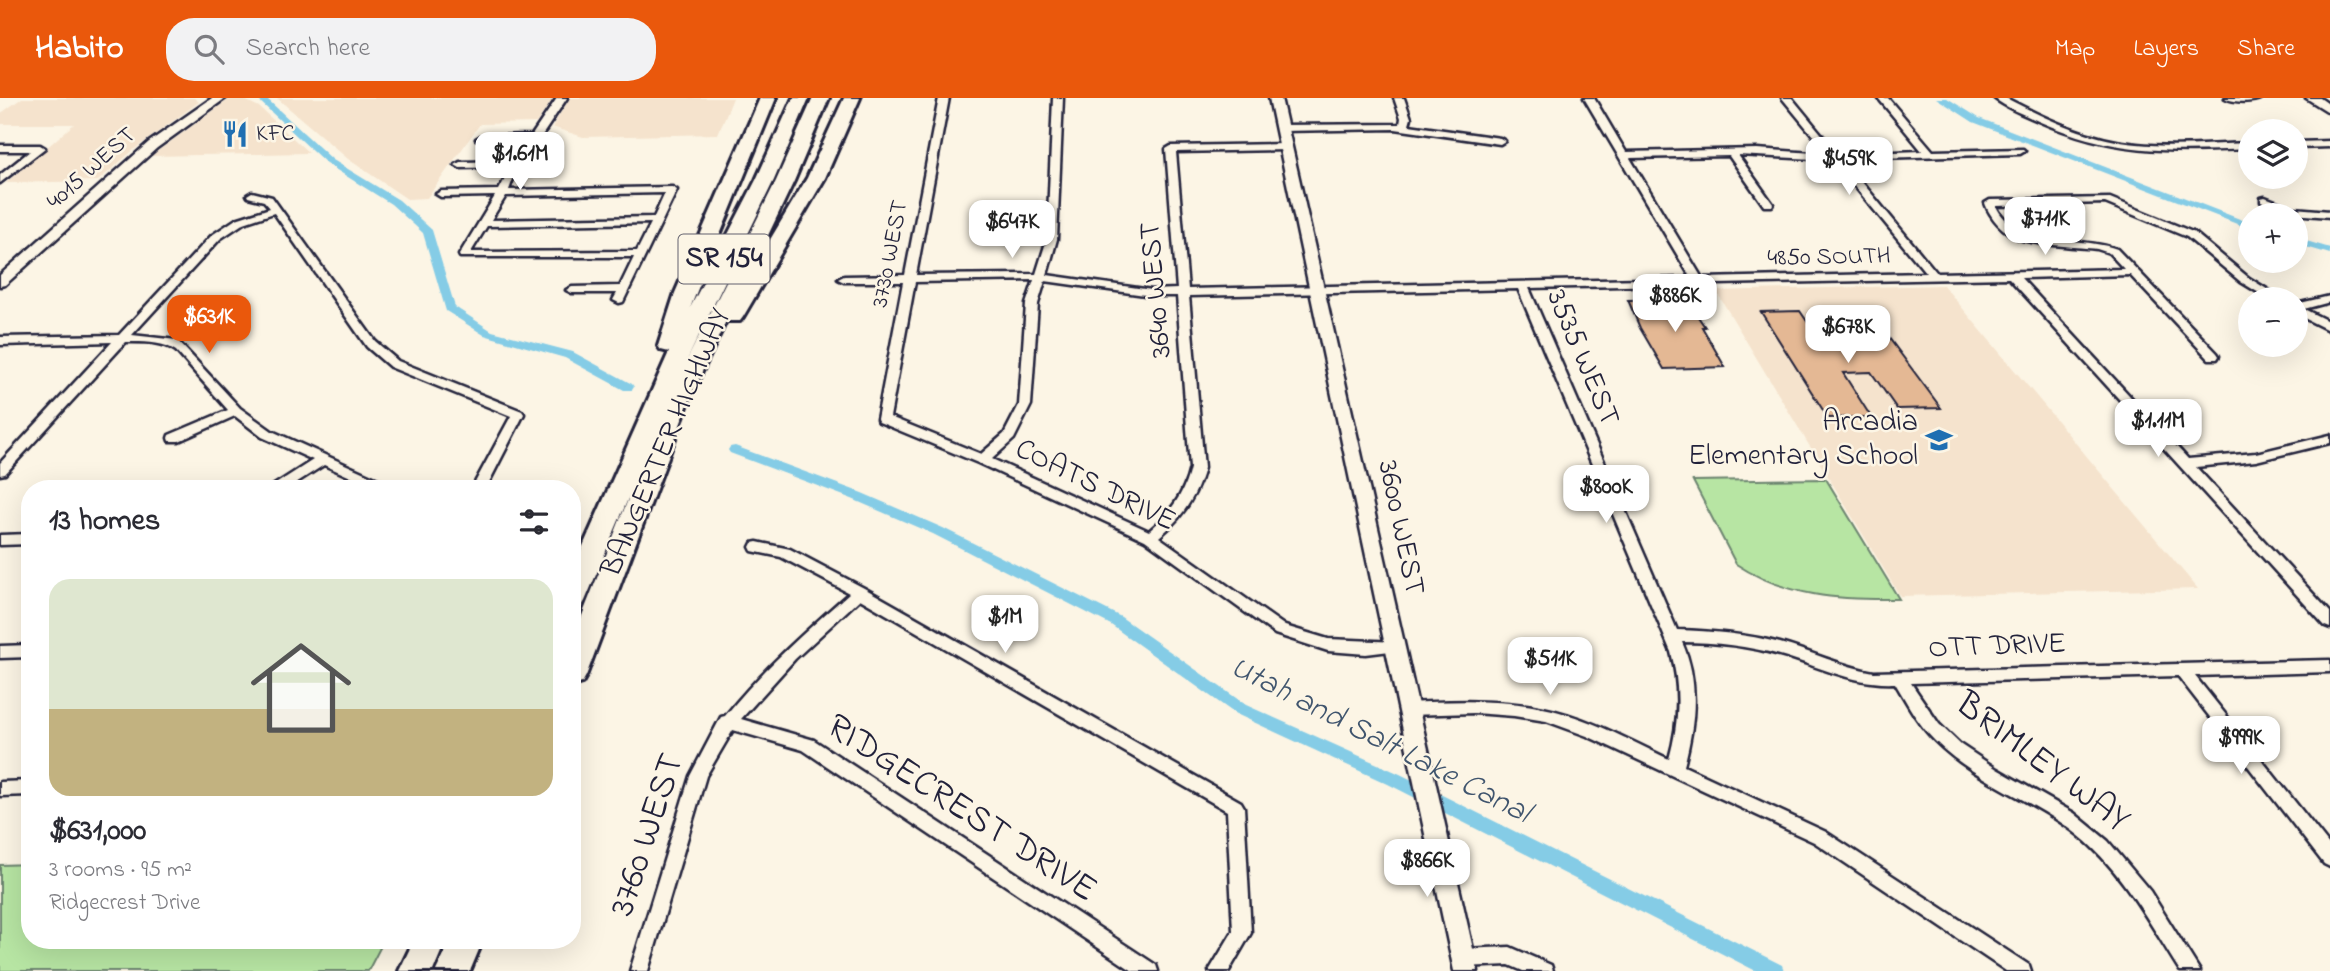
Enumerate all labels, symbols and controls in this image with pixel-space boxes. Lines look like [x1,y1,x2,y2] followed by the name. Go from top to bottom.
[166,18,656,81] search box
[35,25,124,73] text: Habito
[190,30,228,68] icon: search
[246,30,370,68] text: Search here
[2055,32,2095,67] text: Map
[2133,32,2199,67] text: Layers
[2237,32,2295,67] text: Share
[256,117,294,152] place label: KFC
[39,119,145,219] street label: 4015 WEST
[220,119,250,149] restaurant icon: KFC
[2238,119,2308,357] map controls
[2238,119,2308,189] button: layers
[463,132,577,192] pin: $1.61M
[491,138,549,171] text: $1.61M
[1800,138,1898,197] pin: $459K
[1822,143,1876,176] text: $459K
[863,197,919,311] street label: 3730 WEST
[1996,198,2094,257] pin: $711K
[963,200,1061,260] pin: $647K
[2020,203,2070,236] text: $711K
[2238,203,2308,273] button: +
[985,206,1039,239] text: $647K
[1129,220,1185,360] street label: 3640 WEST
[678,234,770,284] road number: SR 154
[1767,239,1891,277] street label: 4850 SOUTH
[1626,274,1724,334] pin: $886K
[1649,280,1701,313] text: $886K
[1534,283,1630,433] street label: 3535 WEST
[2238,287,2308,357] button: −
[160,296,258,355] pin: $631K
[183,301,235,334] text: $631K
[590,302,744,585] street label: BANGERTER HIGHWAY
[1799,306,1897,365] pin: $678K
[1821,311,1875,344] text: $678K
[2101,400,2215,459] pin: $1.11M
[1688,401,1918,479] place label: Arcadia Elementary School
[2131,405,2185,438] text: $1.11M
[1924,425,1954,455] school or university icon: Arcadia Elementary School
[1007,428,1183,544] street label: COATS DRIVE
[1364,456,1436,600] street label: 3600 WEST
[1557,466,1655,525] pin: $800K
[1579,471,1633,504] text: $800K
[49,500,160,544] text: 13 homes
[515,503,553,541] icon: filters
[971,596,1039,655] pin: $1M
[987,601,1023,634] text: $1M
[1927,623,2067,671] street label: OTT DRIVE
[238,625,364,751] icon: home
[1501,638,1599,697] pin: $511K
[1524,643,1576,676] text: $511K
[1222,645,1541,839] water label: Utah and Salt Lake Canal
[1942,678,2141,847] street label: BRIMLEY WAY
[815,701,1107,917] street label: RIDGECREST DRIVE
[2192,716,2290,776] pin: $999K
[2218,722,2264,755] text: $999K
[596,747,700,923] street label: 3760 WEST
[49,810,146,854] text: $631,000
[1378,840,1476,899] pin: $866K
[1400,845,1454,878] text: $866K
[49,854,192,887] text: 3 rooms · 95 m²
[49,887,200,920] text: Ridgecrest Drive

